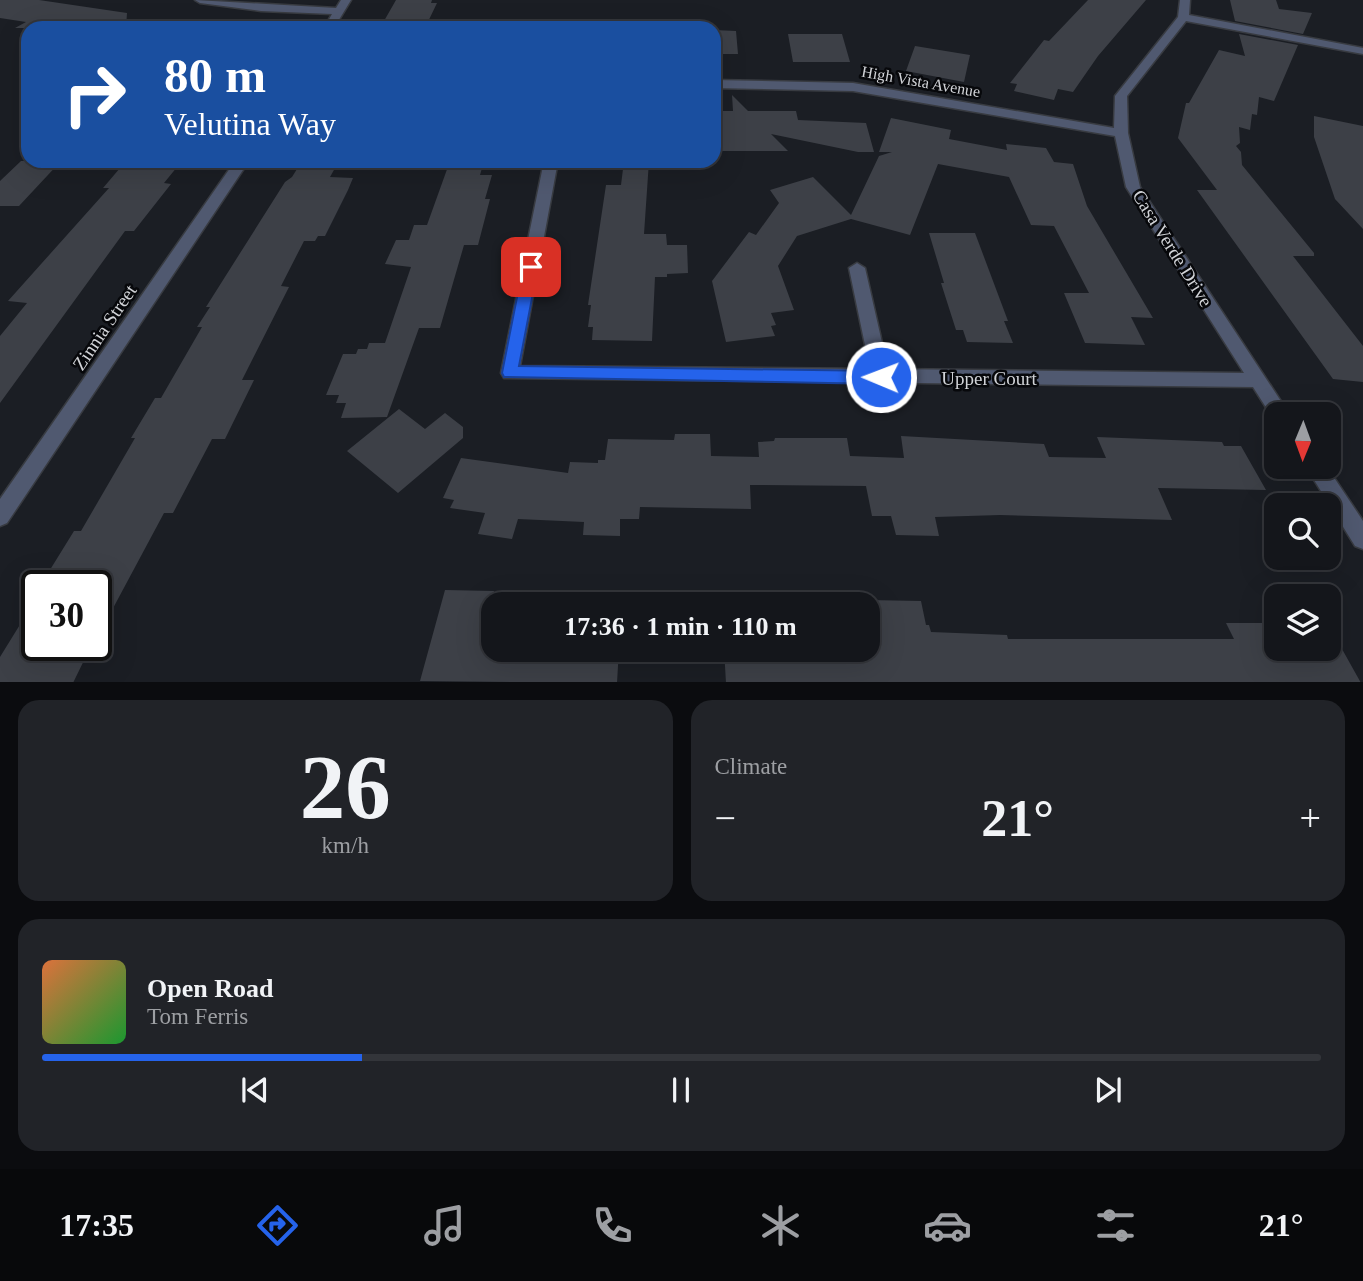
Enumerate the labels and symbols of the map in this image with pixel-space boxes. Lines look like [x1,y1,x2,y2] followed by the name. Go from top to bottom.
[860,63,982,101] street label: High Vista Avenue
[1128,186,1217,311] street label: Casa Verde Drive
[501,237,561,297] pin
[68,280,141,374] street label: Zinnia Street
[844,340,918,414] position arrow
[941,368,1037,389] street label: Upper Court
[1264,402,1340,480] north arrow
[21,570,112,661] speed limit sign: 30

